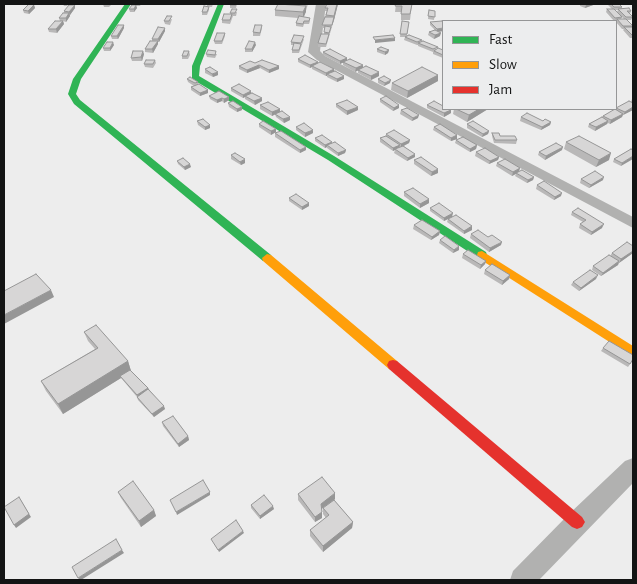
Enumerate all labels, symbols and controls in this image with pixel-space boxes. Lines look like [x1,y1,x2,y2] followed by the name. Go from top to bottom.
[442,20,617,110] legend
[489,32,512,47] text: Fast
[489,57,517,72] text: Slow
[489,82,512,97] text: Jam

